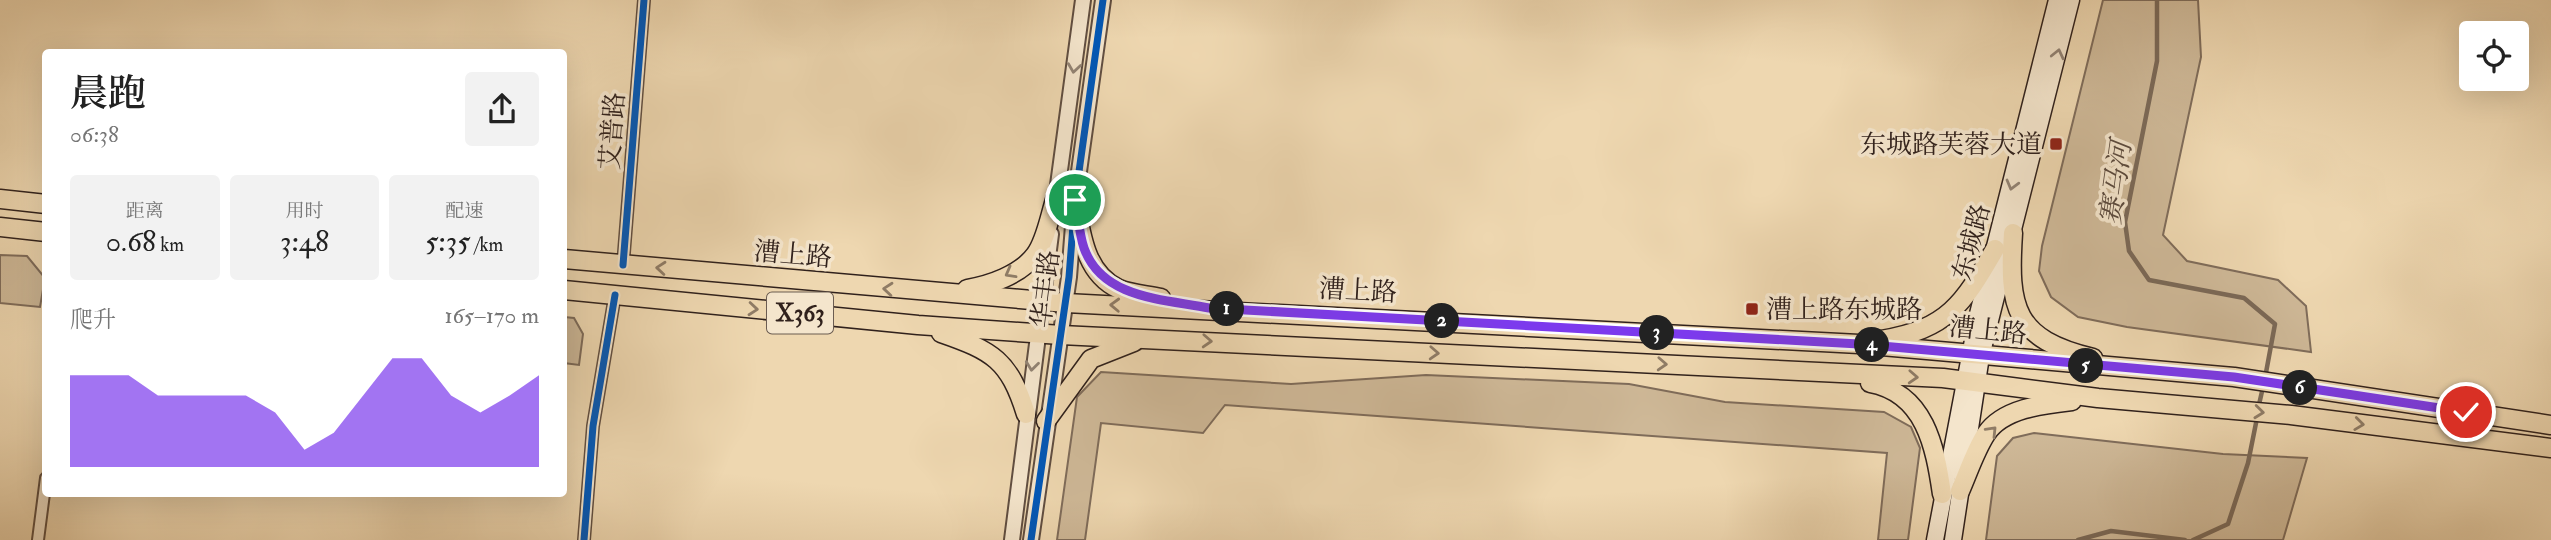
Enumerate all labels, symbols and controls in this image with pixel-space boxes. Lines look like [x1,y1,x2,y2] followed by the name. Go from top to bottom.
[2459,21,2529,91] map controls
[2459,21,2529,91] button: locate
[2050,49,2064,61] one-way arrow
[1067,62,1082,73] one-way arrow
[70,70,146,118] text: 晨跑
[465,72,539,146] button: share
[594,91,632,171] street label: 艾普路
[70,120,119,149] text: 06:38
[1860,129,2042,161] place label: 东城路芙蓉大道
[2093,134,2140,227] water label: 赛马河
[2048,136,2064,152] marker: 东城路芙蓉大道
[1045,170,1105,230] pin
[2006,179,2020,191] one-way arrow
[1056,181,1094,219] icon: arrive
[126,199,164,223] text: 距离
[285,199,324,223] text: 用时
[445,199,483,223] text: 配速
[1946,200,1998,284] street label: 东城路
[106,223,156,260] text: 0.68
[280,223,329,260] text: 3:48
[425,223,470,260] text: 5:35
[156,233,184,257] text: km
[470,233,503,257] text: /km
[753,236,833,274] street label: 漕上路
[1025,248,1067,330] street label: 华丰路
[655,261,666,276] one-way arrow
[1005,265,1018,279] one-way arrow
[1318,273,1398,309] street label: 漕上路
[882,281,894,296] one-way arrow
[767,292,833,334] road number: X363
[1210,292,1244,326] pin: 1
[1766,294,1922,326] place label: 漕上路东城路
[1223,296,1230,320] text: 1
[1109,297,1120,312] one-way arrow
[444,301,539,330] text: 165–170 m
[748,301,759,316] one-way arrow
[1744,301,1760,317] marker: 漕上路东城路
[1424,304,1460,338] pin: 2
[70,305,116,334] text: 爬升
[1437,308,1446,332] text: 2
[1947,311,2028,351] street label: 漕上路
[1640,316,1674,350] pin: 3
[1653,320,1660,344] text: 3
[1854,328,1890,362] pin: 4
[1866,332,1877,356] text: 4
[1202,333,1213,348] one-way arrow
[1429,345,1440,360] one-way arrow
[2068,348,2104,384] pin: 5
[2081,353,2090,377] text: 5
[1656,356,1667,371] one-way arrow
[1025,360,1040,372] one-way arrow
[1908,369,1919,384] one-way arrow
[2282,370,2318,406] pin: 6
[2295,375,2304,399] text: 6
[2436,382,2496,442] pin
[2447,393,2485,431] icon: check
[2254,404,2265,419] one-way arrow
[2353,416,2365,431] one-way arrow
[1983,427,1996,440] one-way arrow

